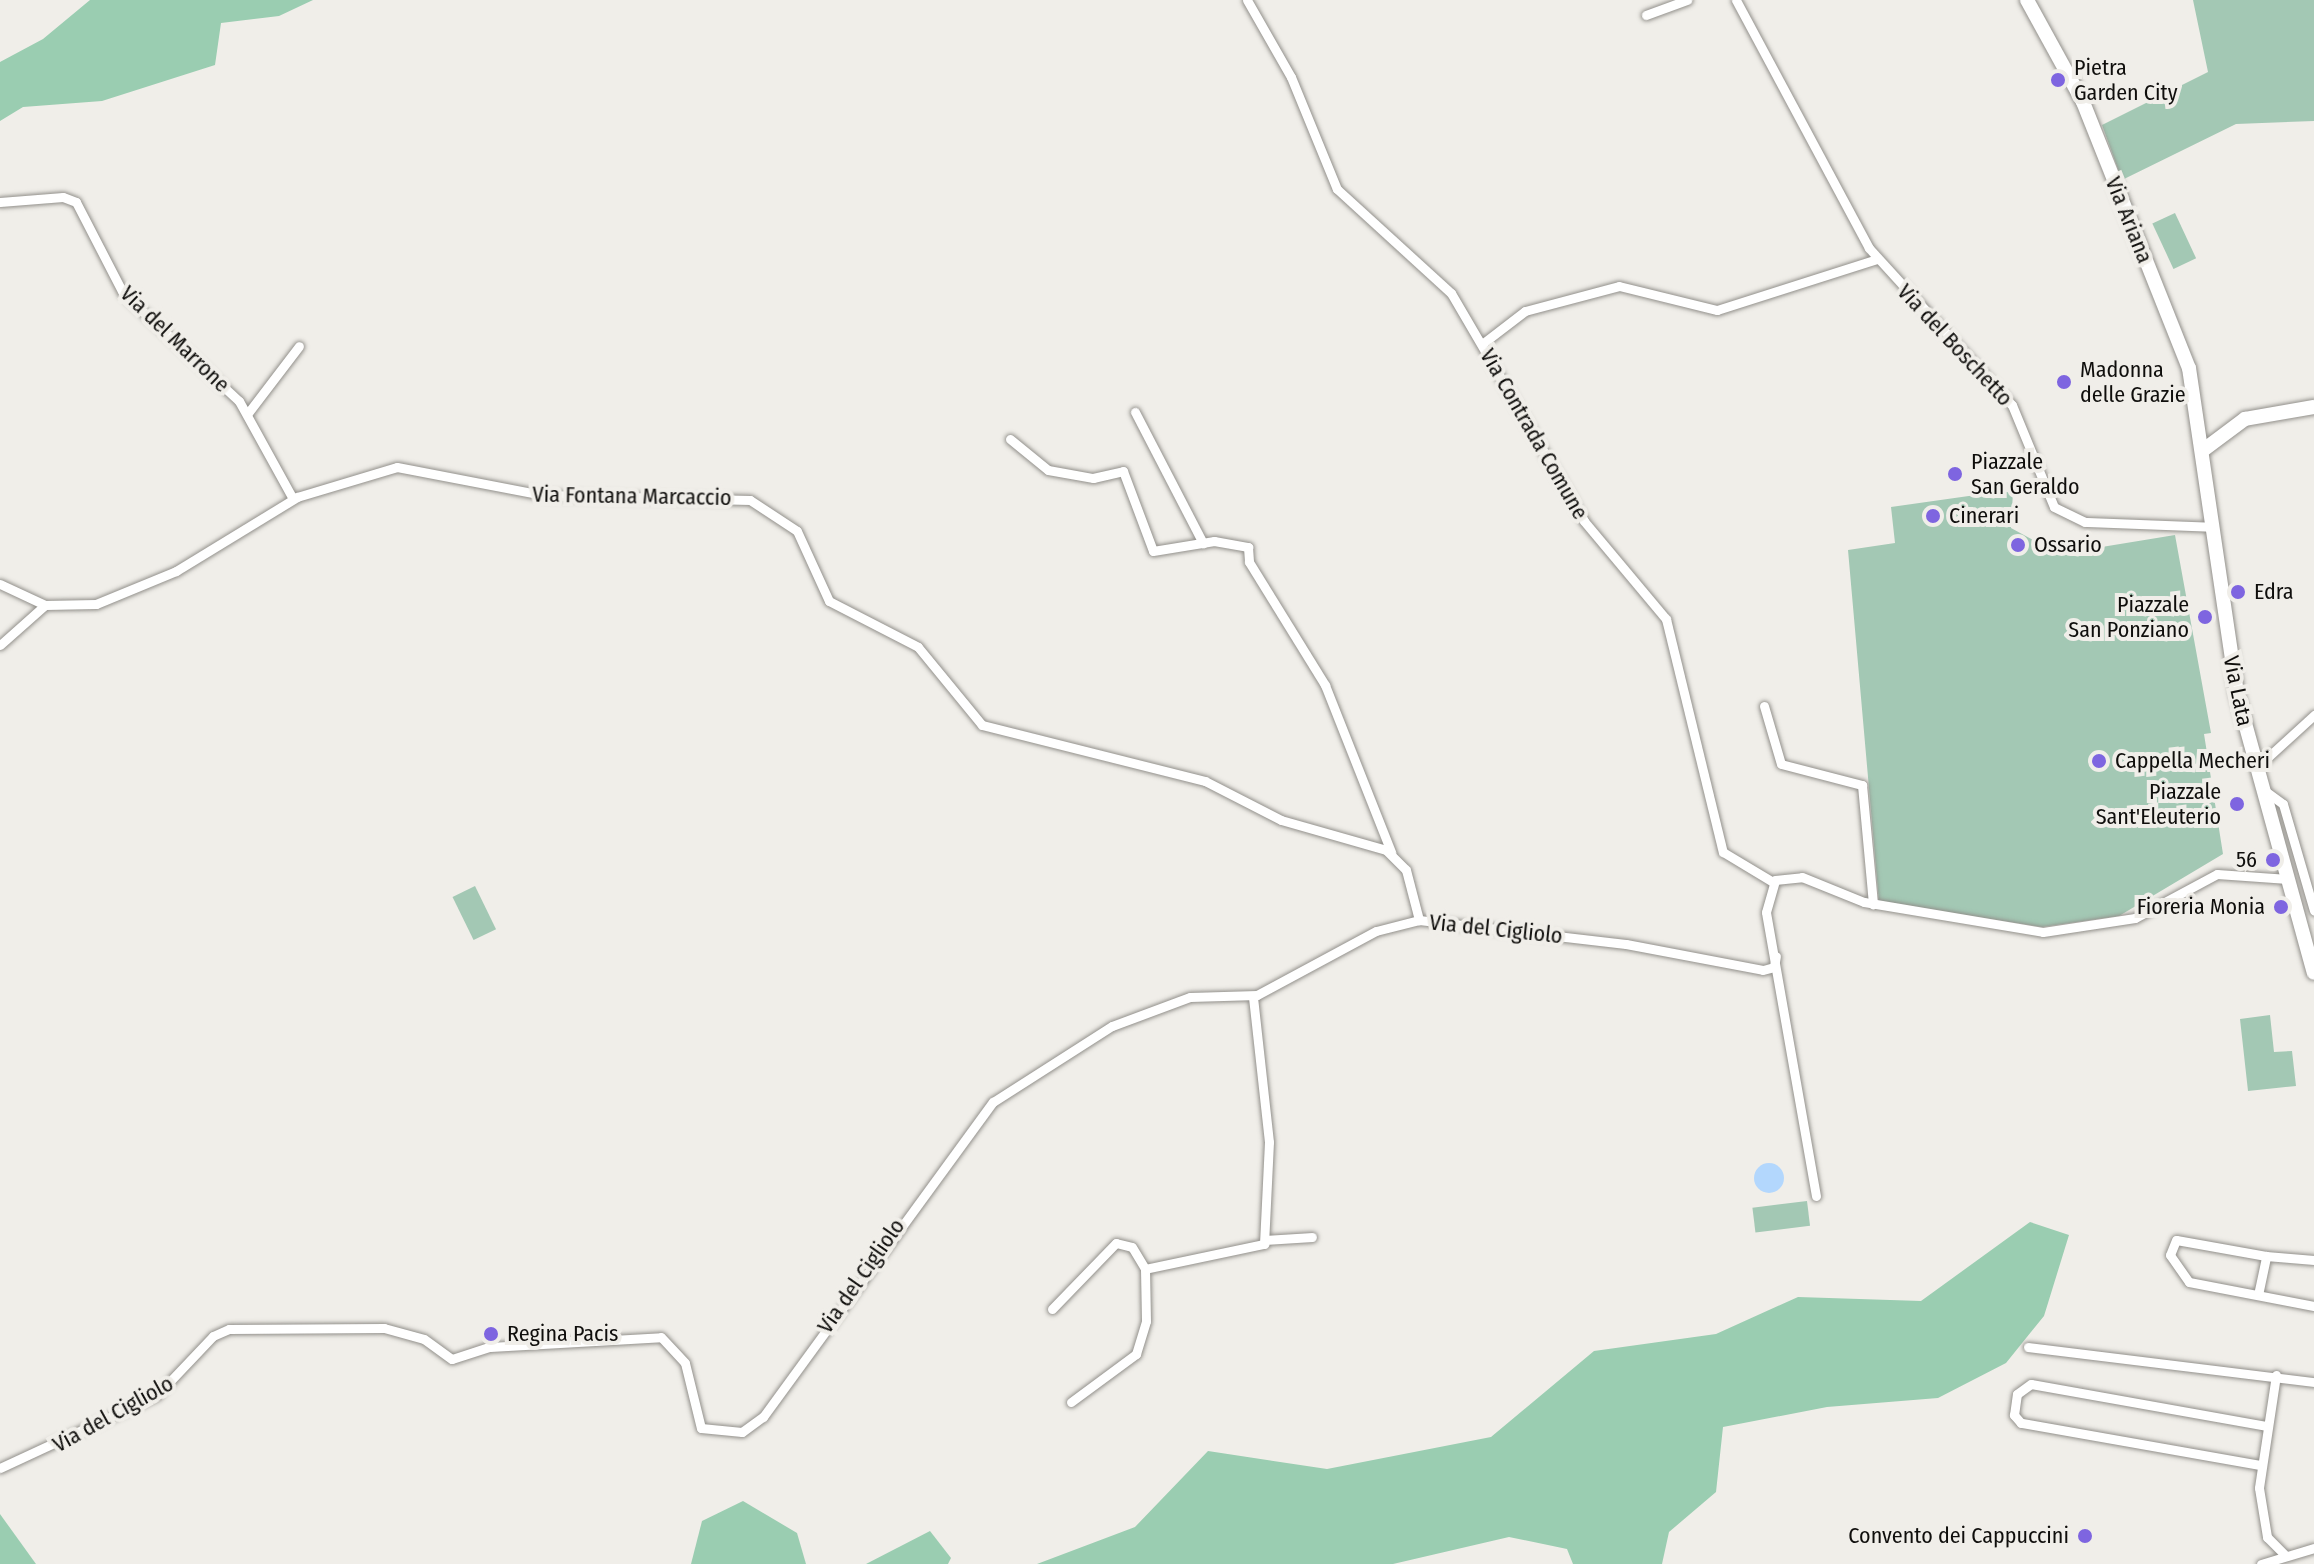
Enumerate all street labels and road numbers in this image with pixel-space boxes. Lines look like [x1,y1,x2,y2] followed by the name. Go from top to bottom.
[2100,173,2158,267] street label: Via Ariana
[1892,279,2018,411] street label: Via del Boschetto
[115,280,235,398] street label: Via del Marrone
[1474,344,1594,524] street label: Via Contrada Comune
[532,481,732,511] street label: Via Fontana Marcaccio
[2218,654,2258,728] street label: Via Lata
[1428,909,1564,949] street label: Via del Cigliolo
[812,1214,910,1338] street label: Via del Cigliolo
[48,1370,178,1458] street label: Via del Cigliolo

